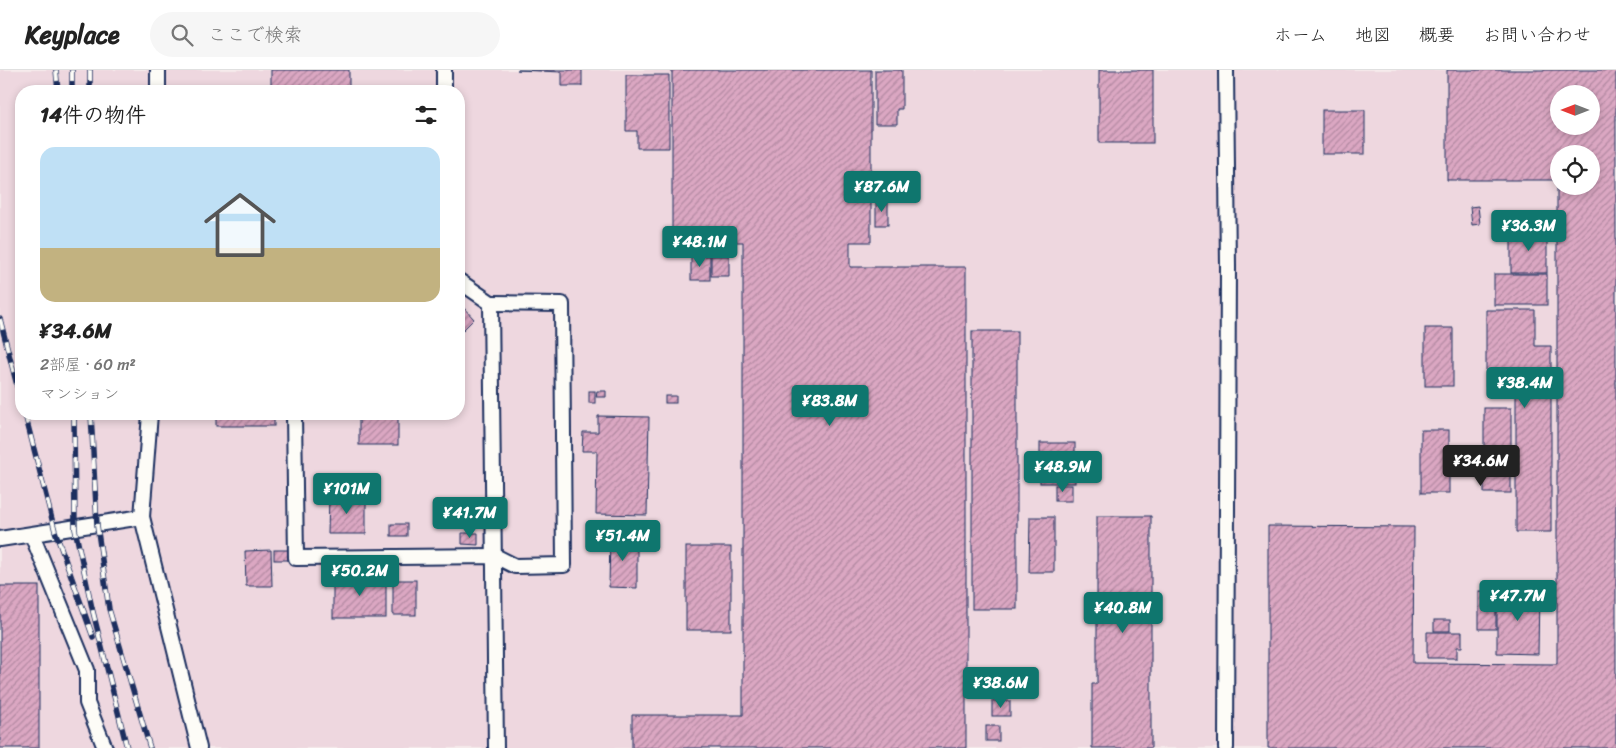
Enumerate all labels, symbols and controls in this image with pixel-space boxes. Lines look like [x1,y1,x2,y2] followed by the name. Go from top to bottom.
[150,12,500,57] search box
[25,14,120,56] text: Keyplace
[208,18,303,51] text: ここで検索
[1274,19,1327,51] text: ホーム
[1355,19,1391,51] text: 地図
[1419,19,1455,51] text: 概要
[1483,19,1591,51] text: お問い合わせ
[168,21,196,49] icon: search
[1550,85,1600,135] north arrow
[1550,85,1600,195] map controls
[40,96,146,134] text: 14件の物件
[412,101,440,129] icon: filters
[1550,145,1600,195] button: locate
[841,170,923,213] pin: ¥87.6M
[855,172,909,201] text: ¥87.6M
[195,180,285,270] icon: home
[1488,210,1570,252] pin: ¥36.3M
[1502,211,1556,240] text: ¥36.3M
[659,226,741,268] pin: ¥48.1M
[673,227,727,256] text: ¥48.1M
[40,312,112,350] text: ¥34.6M
[40,350,136,379] text: 2部屋 · 60 m²
[1484,366,1566,409] pin: ¥38.4M
[1497,368,1553,397] text: ¥38.4M
[40,379,119,408] text: マンション
[789,384,871,427] pin: ¥83.8M
[803,386,857,415] text: ¥83.8M
[1440,444,1522,487] pin: ¥34.6M
[1454,446,1508,475] text: ¥34.6M
[1022,450,1104,493] pin: ¥48.9M
[1035,452,1091,481] text: ¥48.9M
[312,472,382,515] pin: ¥101M
[324,474,370,503] text: ¥101M
[429,496,511,539] pin: ¥41.7M
[444,498,496,527] text: ¥41.7M
[582,520,664,562] pin: ¥51.4M
[596,521,650,550] text: ¥51.4M
[319,554,401,597] pin: ¥50.2M
[332,556,388,585] text: ¥50.2M
[1477,580,1559,622] pin: ¥47.7M
[1490,581,1546,610] text: ¥47.7M
[1082,592,1164,634] pin: ¥40.8M
[1095,593,1151,622] text: ¥40.8M
[960,666,1042,709] pin: ¥38.6M
[974,668,1028,697] text: ¥38.6M

